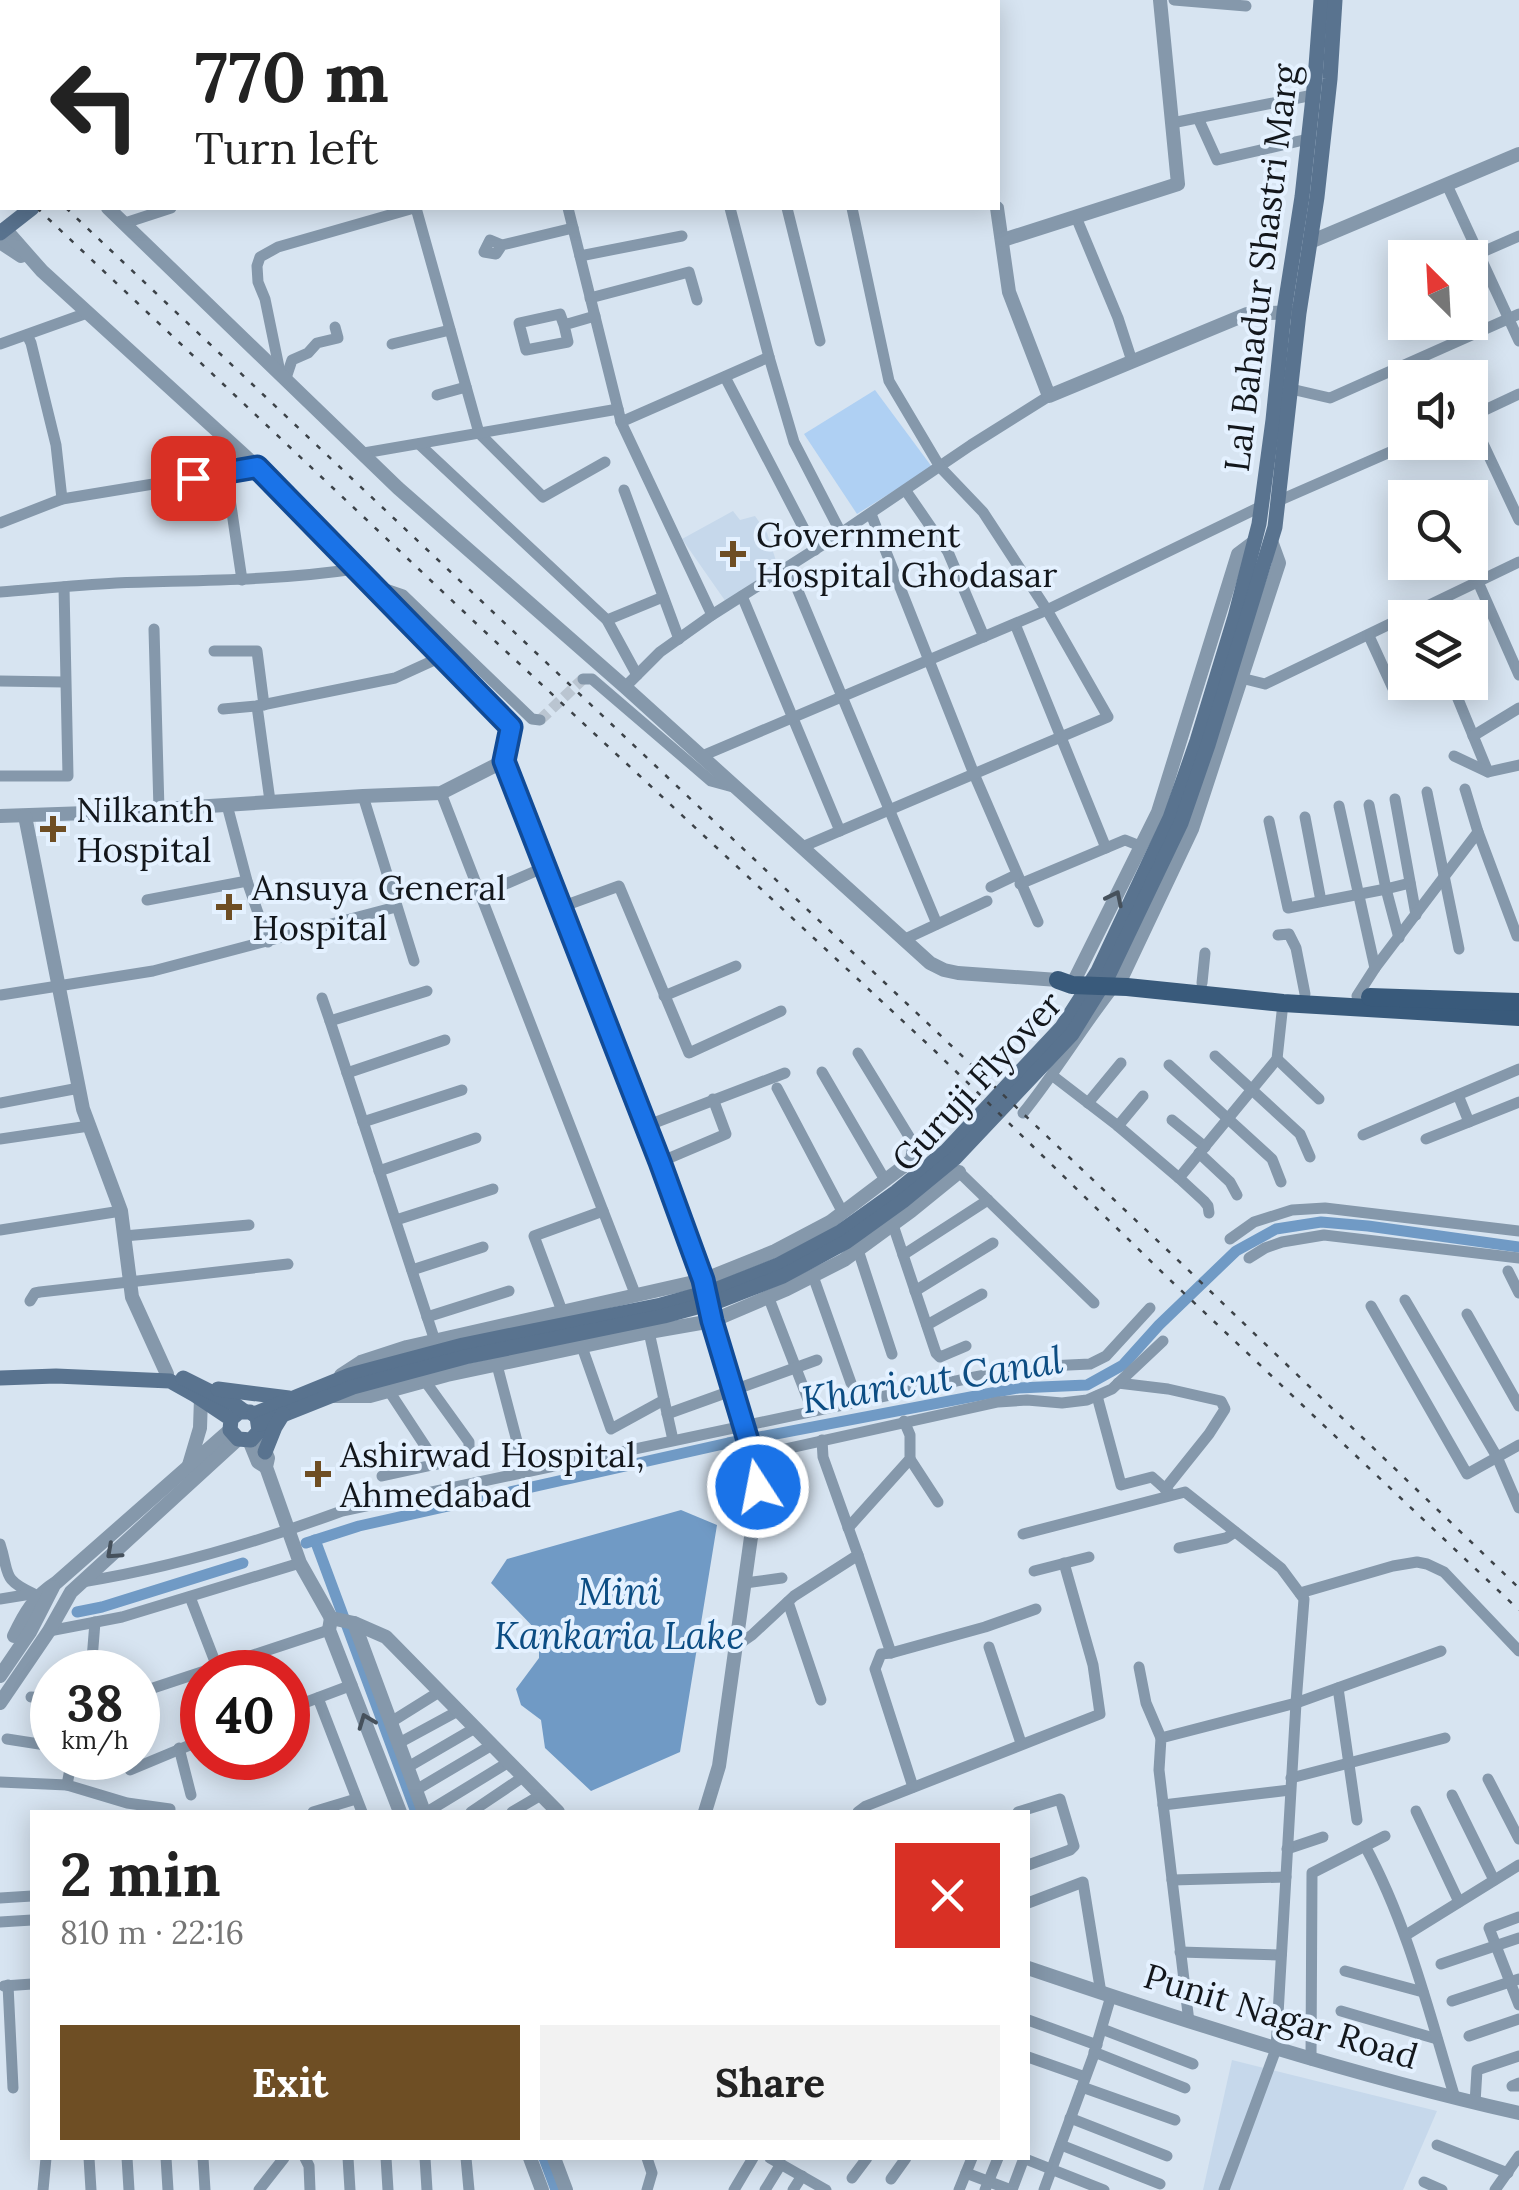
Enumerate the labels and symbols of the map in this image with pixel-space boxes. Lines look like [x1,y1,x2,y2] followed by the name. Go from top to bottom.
[1214,61,1308,474] street label: Lal Bahadur Shastri Marg
[1388,240,1488,340] north arrow
[151,436,236,521] pin
[756,512,1057,597] place label: Government Hospital Ghodasar
[720,541,746,567] marker: Government Hospital Ghodasar
[76,787,214,872] place label: Nilkanth Hospital
[40,816,66,842] marker: Nilkanth Hospital
[251,865,506,950] place label: Ansuya General Hospital
[1103,890,1122,908] one-way arrow
[216,894,242,920] marker: Ansuya General Hospital
[882,981,1072,1181] street label: Guruji Flyover
[798,1335,1066,1423] water label: Kharicut Canal
[339,1432,645,1517] place label: Ashirwad Hospital, Ahmedabad
[706,1435,810,1539] position arrow
[305,1461,331,1487] marker: Ashirwad Hospital, Ahmedabad
[106,1540,125,1558] one-way arrow
[494,1567,744,1659] water label: Mini Kankaria Lake
[180,1650,310,1780] speed limit sign: 40
[357,1714,378,1731] one-way arrow
[1139,1953,1423,2079] street label: Punit Nagar Road

